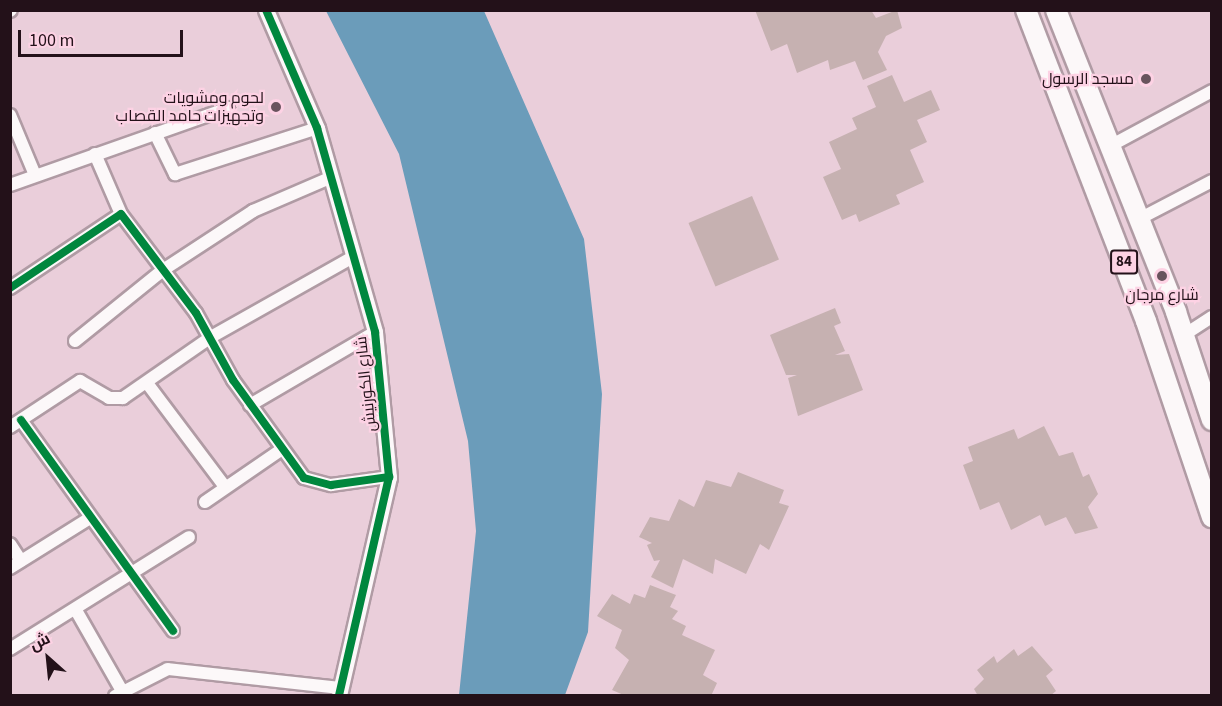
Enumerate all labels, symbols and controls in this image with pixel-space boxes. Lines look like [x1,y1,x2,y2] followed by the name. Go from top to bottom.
[21,18,186,56] scale bar
[29,28,74,53] text: 100 m
[1042,69,1134,89] place label: مسجد الرسول
[1139,72,1153,86] marker: مسجد الرسول
[116,88,264,126] place label: لحوم ومشويات وتجهيزات حامد القصاب
[269,100,283,114] marker: لحوم ومشويات وتجهيزات حامد القصاب
[1109,250,1139,274] road number: 84
[1155,269,1169,283] marker: شارع مرجان
[1125,285,1199,305] place label: شارع مرجان
[351,335,381,433] street label: شارع الكورنيش
[18,628,78,688] north arrow
[26,628,54,656] text: ش

